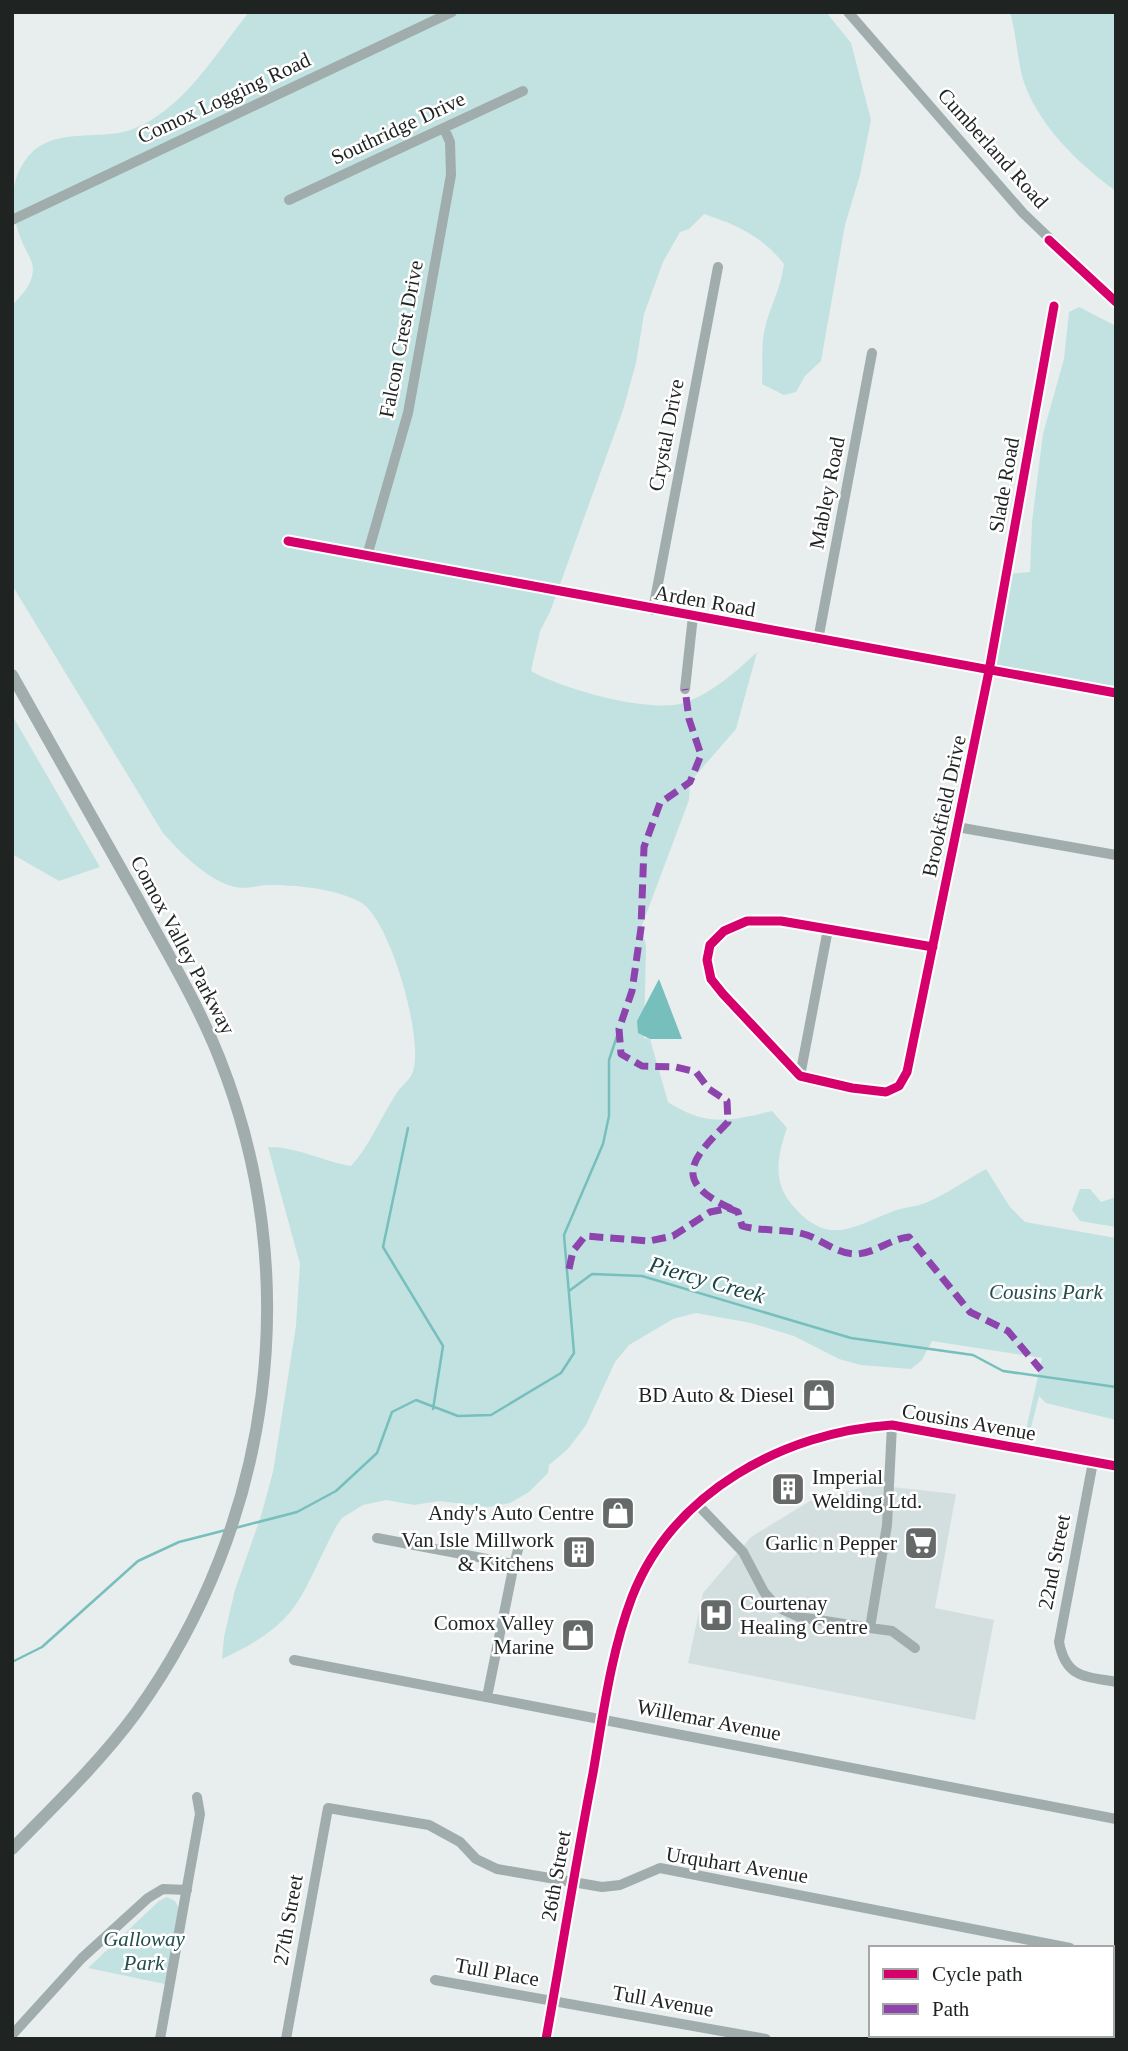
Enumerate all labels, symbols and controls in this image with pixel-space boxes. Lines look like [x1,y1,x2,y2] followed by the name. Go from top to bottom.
[134,47,315,149] street label: Comox Logging Road
[933,83,1054,213] street label: Cumberland Road
[327,86,469,170] street label: Southridge Drive
[374,258,428,420] street label: Falcon Crest Drive
[643,377,689,493] street label: Crystal Drive
[804,434,850,551] street label: Mabley Road
[984,435,1024,534] street label: Slade Road
[653,580,758,622] street label: Arden Road
[917,733,971,879] street label: Brookfield Drive
[126,851,241,1039] street label: Comox Valley Parkway
[645,1251,768,1309] water label: Piercy Creek
[989,1280,1104,1304] park label: Cousins Park
[800,1376,838,1414] shop icon: BD Auto & Diesel
[638,1383,794,1407] place label: BD Auto & Diesel
[900,1398,1038,1446] street label: Cousins Avenue
[812,1465,922,1513] place label: Imperial Welding Ltd.
[769,1470,807,1508] building icon: Imperial Welding Ltd.
[599,1494,637,1532] shop icon: Andy's Auto Centre
[428,1501,594,1525] place label: Andy's Auto Centre
[1033,1512,1075,1612] street label: 22nd Street
[902,1524,940,1562] supermarket icon: Garlic n Pepper
[401,1528,554,1576] place label: Van Isle Millwork & Kitchens
[765,1531,897,1555] place label: Garlic n Pepper
[560,1533,598,1571] building icon: Van Isle Millwork & Kitchens
[740,1591,868,1639] place label: Courtenay Healing Centre
[697,1596,735,1634] hospital icon: Courtenay Healing Centre
[434,1611,554,1659] place label: Comox Valley Marine
[559,1616,597,1654] shop icon: Comox Valley Marine
[635,1694,783,1746] street label: Willemar Avenue
[536,1829,576,1923] street label: 26th Street
[664,1842,810,1888] street label: Urquhart Avenue
[268,1873,308,1967] street label: 27th Street
[103,1927,186,1975] park label: Galloway Park
[869,1946,1114,2037] legend
[453,1953,541,1991] street label: Tull Place
[932,1962,1023,1986] text: Cycle path
[611,1980,715,2022] street label: Tull Avenue
[932,1997,970,2021] text: Path

